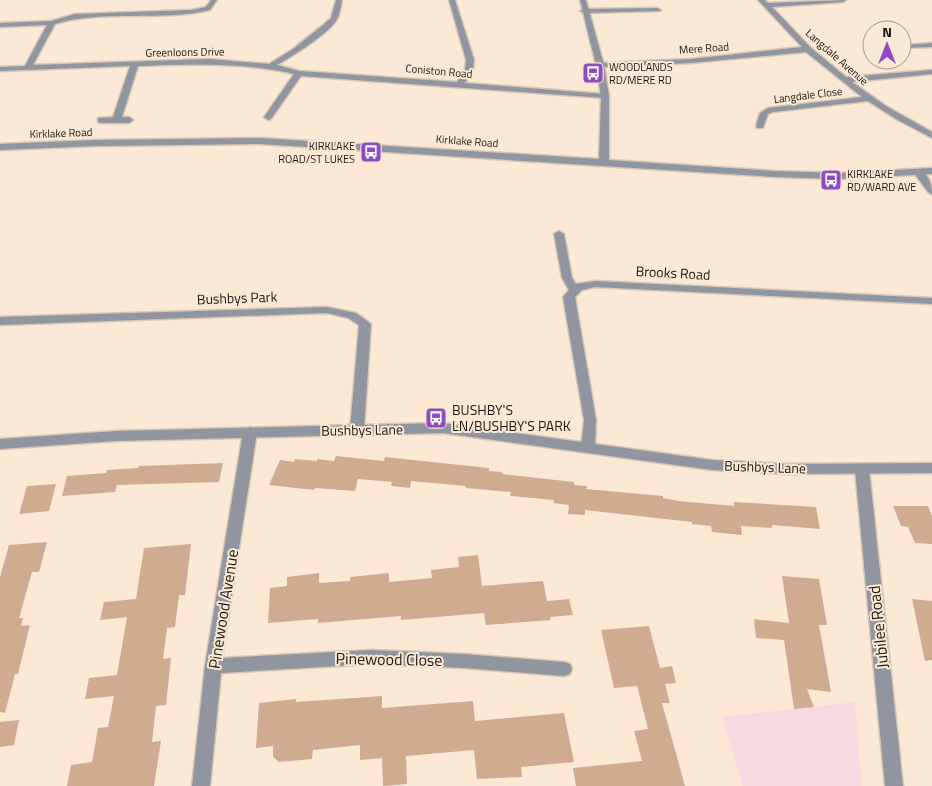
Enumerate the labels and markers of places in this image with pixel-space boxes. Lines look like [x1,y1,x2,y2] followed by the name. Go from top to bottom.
[609,59,673,88] place label: WOODLANDS RD/MERE RD
[581,61,605,85] bus stop icon: WOODLANDS RD/MERE RD
[278,138,355,167] place label: KIRKLAKE ROAD/ST LUKES
[359,140,383,164] bus stop icon: KIRKLAKE ROAD/ST LUKES
[847,166,916,195] place label: KIRKLAKE RD/WARD AVE
[819,168,843,192] bus stop icon: KIRKLAKE RD/WARD AVE
[452,399,571,436] place label: BUSHBY'S LN/BUSHBY'S PARK
[424,406,448,430] bus stop icon: BUSHBY'S LN/BUSHBY'S PARK

